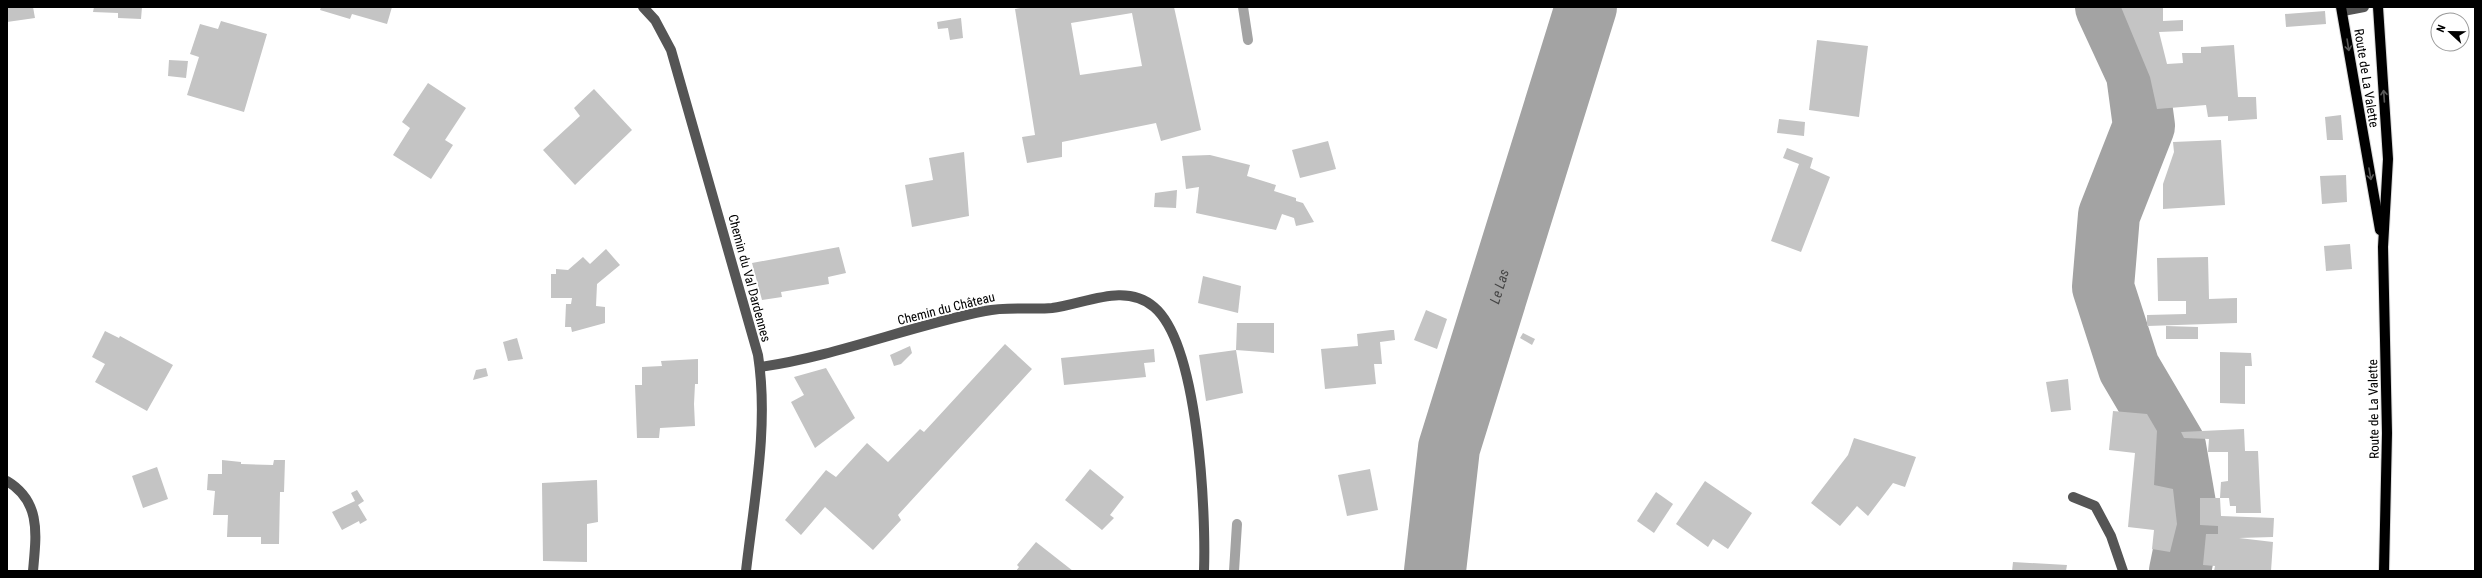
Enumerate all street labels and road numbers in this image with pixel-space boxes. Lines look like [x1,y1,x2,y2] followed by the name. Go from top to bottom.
[2351,28,2382,128] street label: Route de La Valette
[725,213,774,344] street label: Chemin du Val Dardennes
[896,289,996,328] street label: Chemin du Château
[2365,359,2382,459] street label: Route de La Valette

